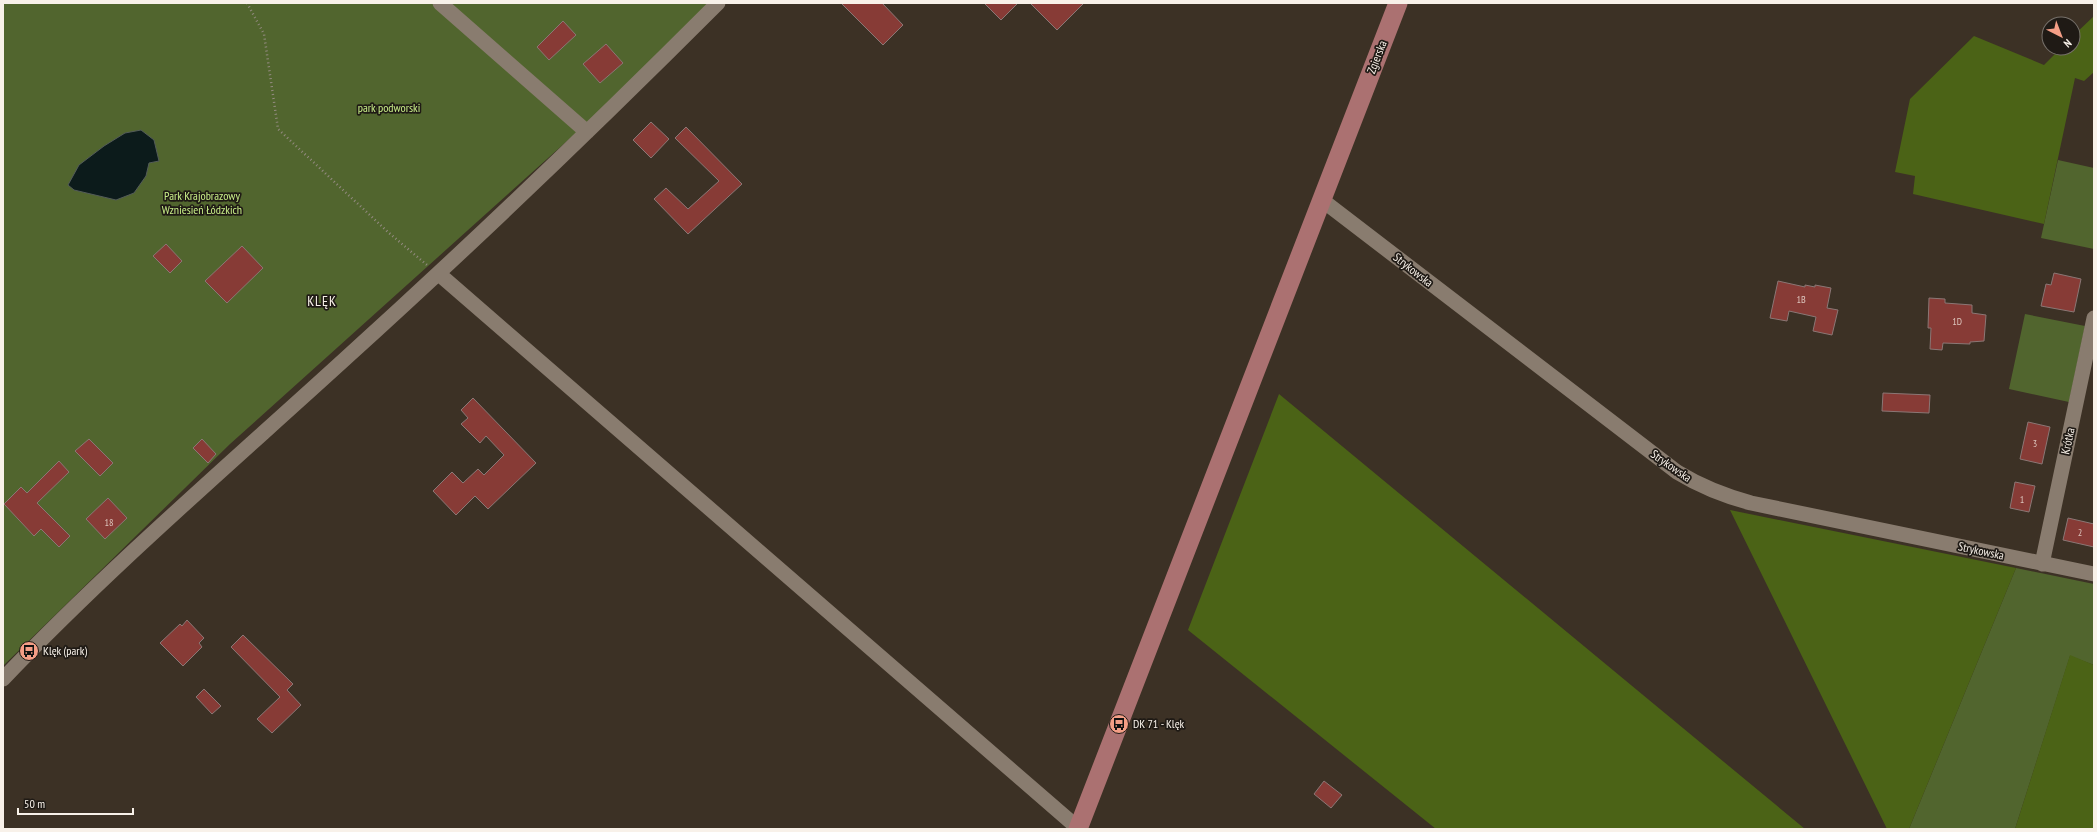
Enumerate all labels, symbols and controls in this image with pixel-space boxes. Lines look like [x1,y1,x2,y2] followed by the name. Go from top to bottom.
[2041,16,2081,56] north arrow
[2061,36,2075,51] text: N
[1363,38,1390,76] street label: Zgierska
[358,100,420,115] park label: park podworski
[162,188,242,217] park label: Park Krajobrazowy Wzniesień Łódzkich
[1390,249,1436,290] street label: Strykowska
[307,292,337,310] district label: KLĘK
[1796,293,1806,306] house number: 1B
[1952,315,1962,328] house number: 1D
[2057,426,2078,456] street label: Krótka
[2033,437,2037,450] house number: 3
[1648,446,1695,485] street label: Strykowska
[2020,493,2024,506] house number: 1
[105,516,114,529] house number: 18
[2078,526,2082,539] house number: 2
[1957,538,2006,563] street label: Strykowska
[18,640,40,662] bus stop icon: Klęk (park)
[43,643,87,658] place label: Klęk (park)
[1108,713,1130,735] bus stop icon: DK 71 - Klęk
[1133,716,1185,731] place label: DK 71 - Klęk
[18,790,133,816] scale bar
[24,796,45,811] text: 50 m

